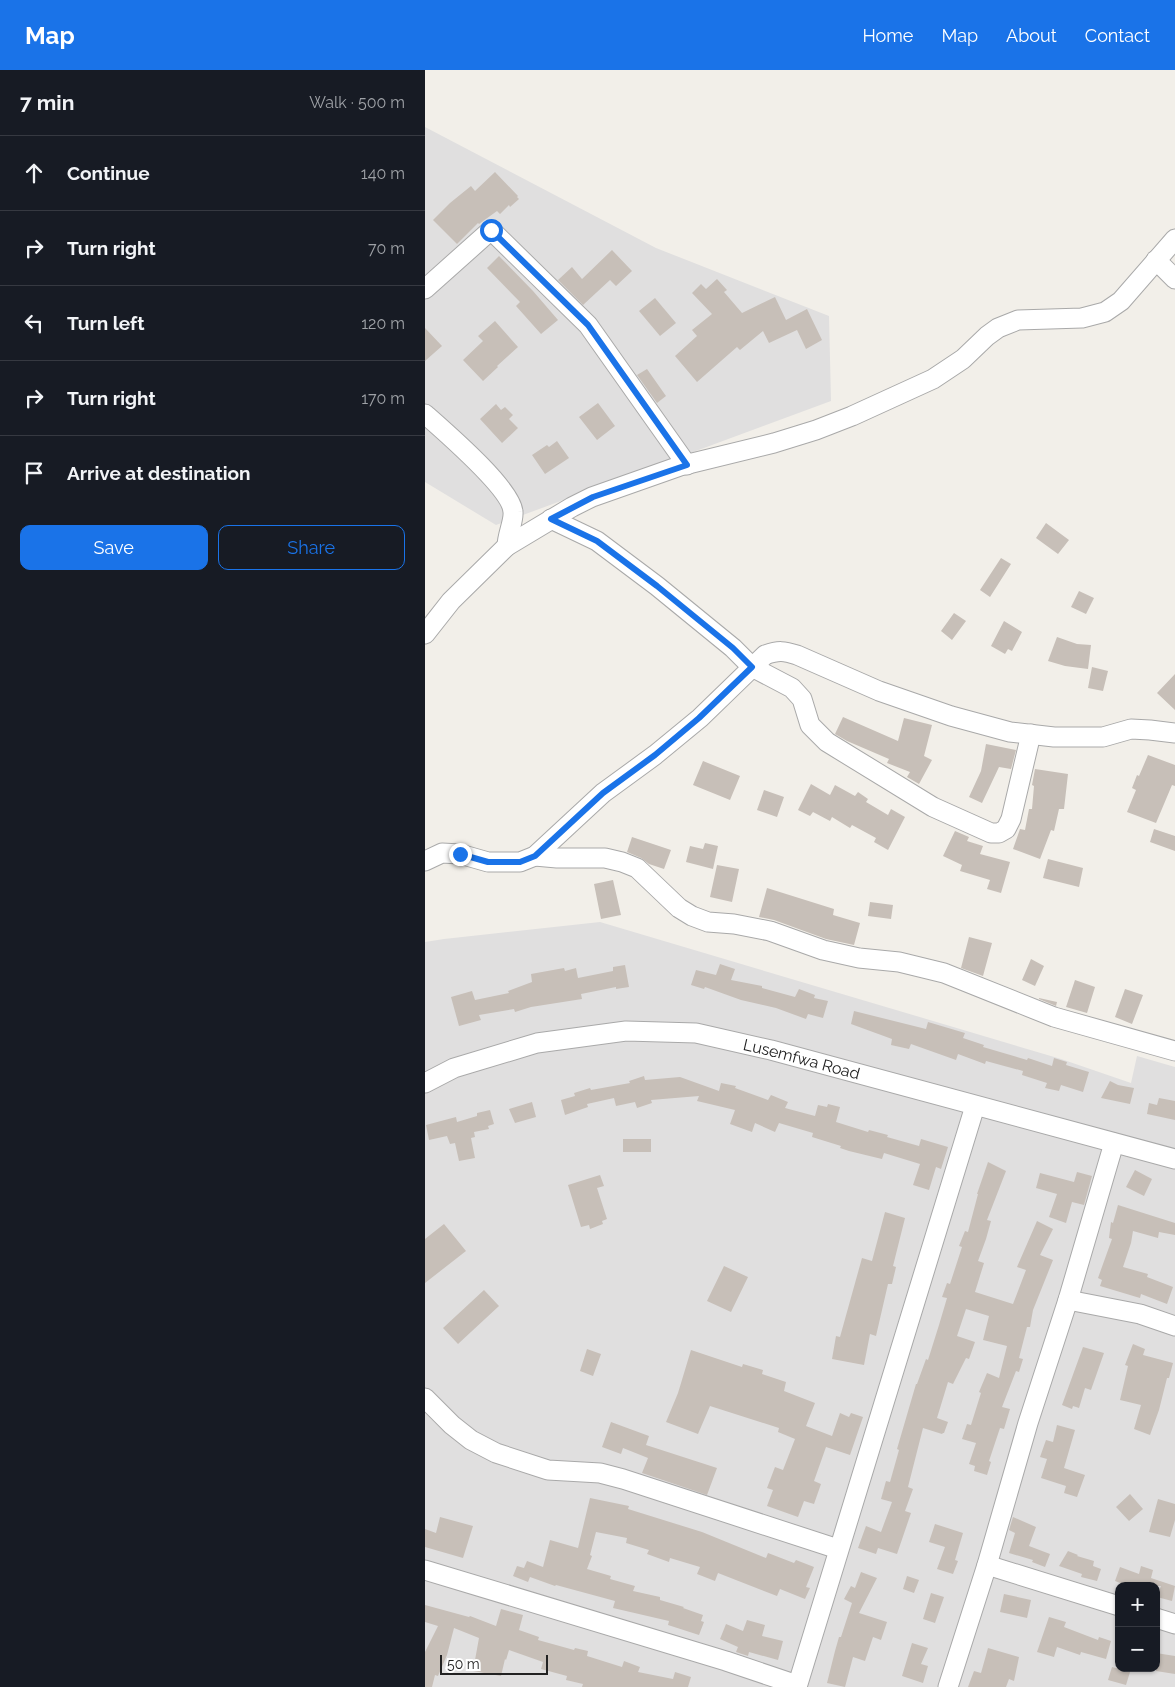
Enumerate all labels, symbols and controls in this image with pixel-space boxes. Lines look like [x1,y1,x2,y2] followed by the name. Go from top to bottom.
[25,21,75,50] text: Map
[862,25,913,46] text: Home
[941,25,978,46] text: Map
[1006,25,1057,46] text: About
[1085,25,1150,46] text: Contact
[20,90,74,115] text: 7 min
[309,93,405,112] text: Walk · 500 m
[20,159,48,187] icon: ahead
[67,162,150,184] text: Continue
[361,164,405,183] text: 140 m
[480,219,503,242] route start
[20,234,48,262] icon: right
[67,237,156,259] text: Turn right
[368,239,405,258] text: 70 m
[20,309,48,337] icon: left
[67,312,144,334] text: Turn left
[361,314,405,333] text: 120 m
[20,384,48,412] icon: right
[67,387,156,409] text: Turn right
[361,389,405,408] text: 170 m
[20,459,48,487] icon: arrive
[67,462,251,484] text: Arrive at destination
[20,525,208,570] button: Save
[218,525,405,570] button: Share
[449,843,472,866] route end
[742,1035,862,1083] street label: Lusemfwa Road
[1115,1582,1160,1672] map controls
[1115,1582,1160,1627] button: +
[1115,1627,1160,1672] button: −
[440,1652,547,1675] scale bar
[447,1656,480,1672] text: 50 m

